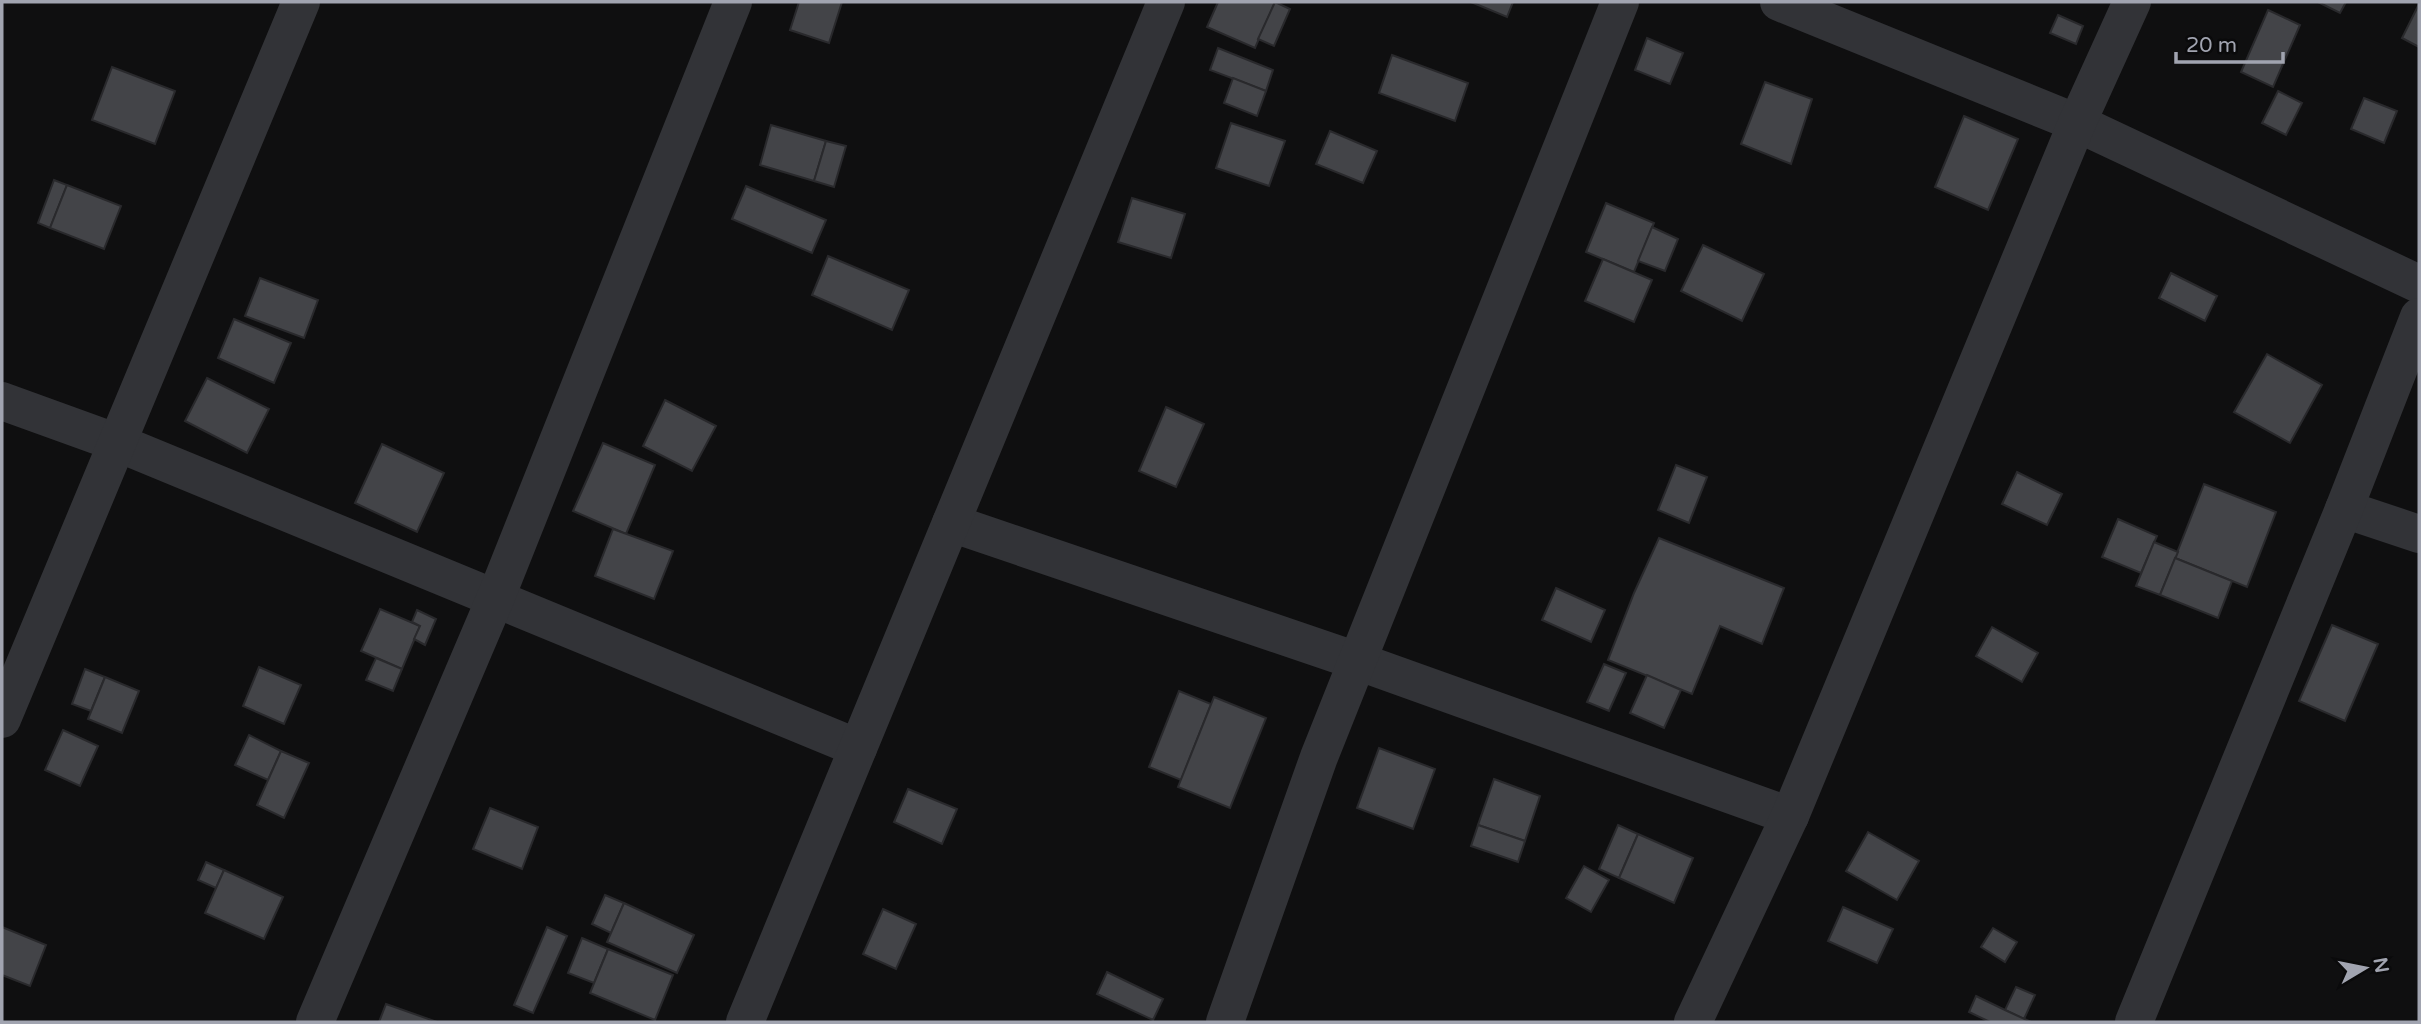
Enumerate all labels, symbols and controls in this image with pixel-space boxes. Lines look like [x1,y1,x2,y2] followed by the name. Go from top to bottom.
[2176,21,2283,65] scale bar
[2186,33,2237,58] text: 20 m
[2330,933,2400,1003] north arrow
[2369,956,2393,975] text: N

